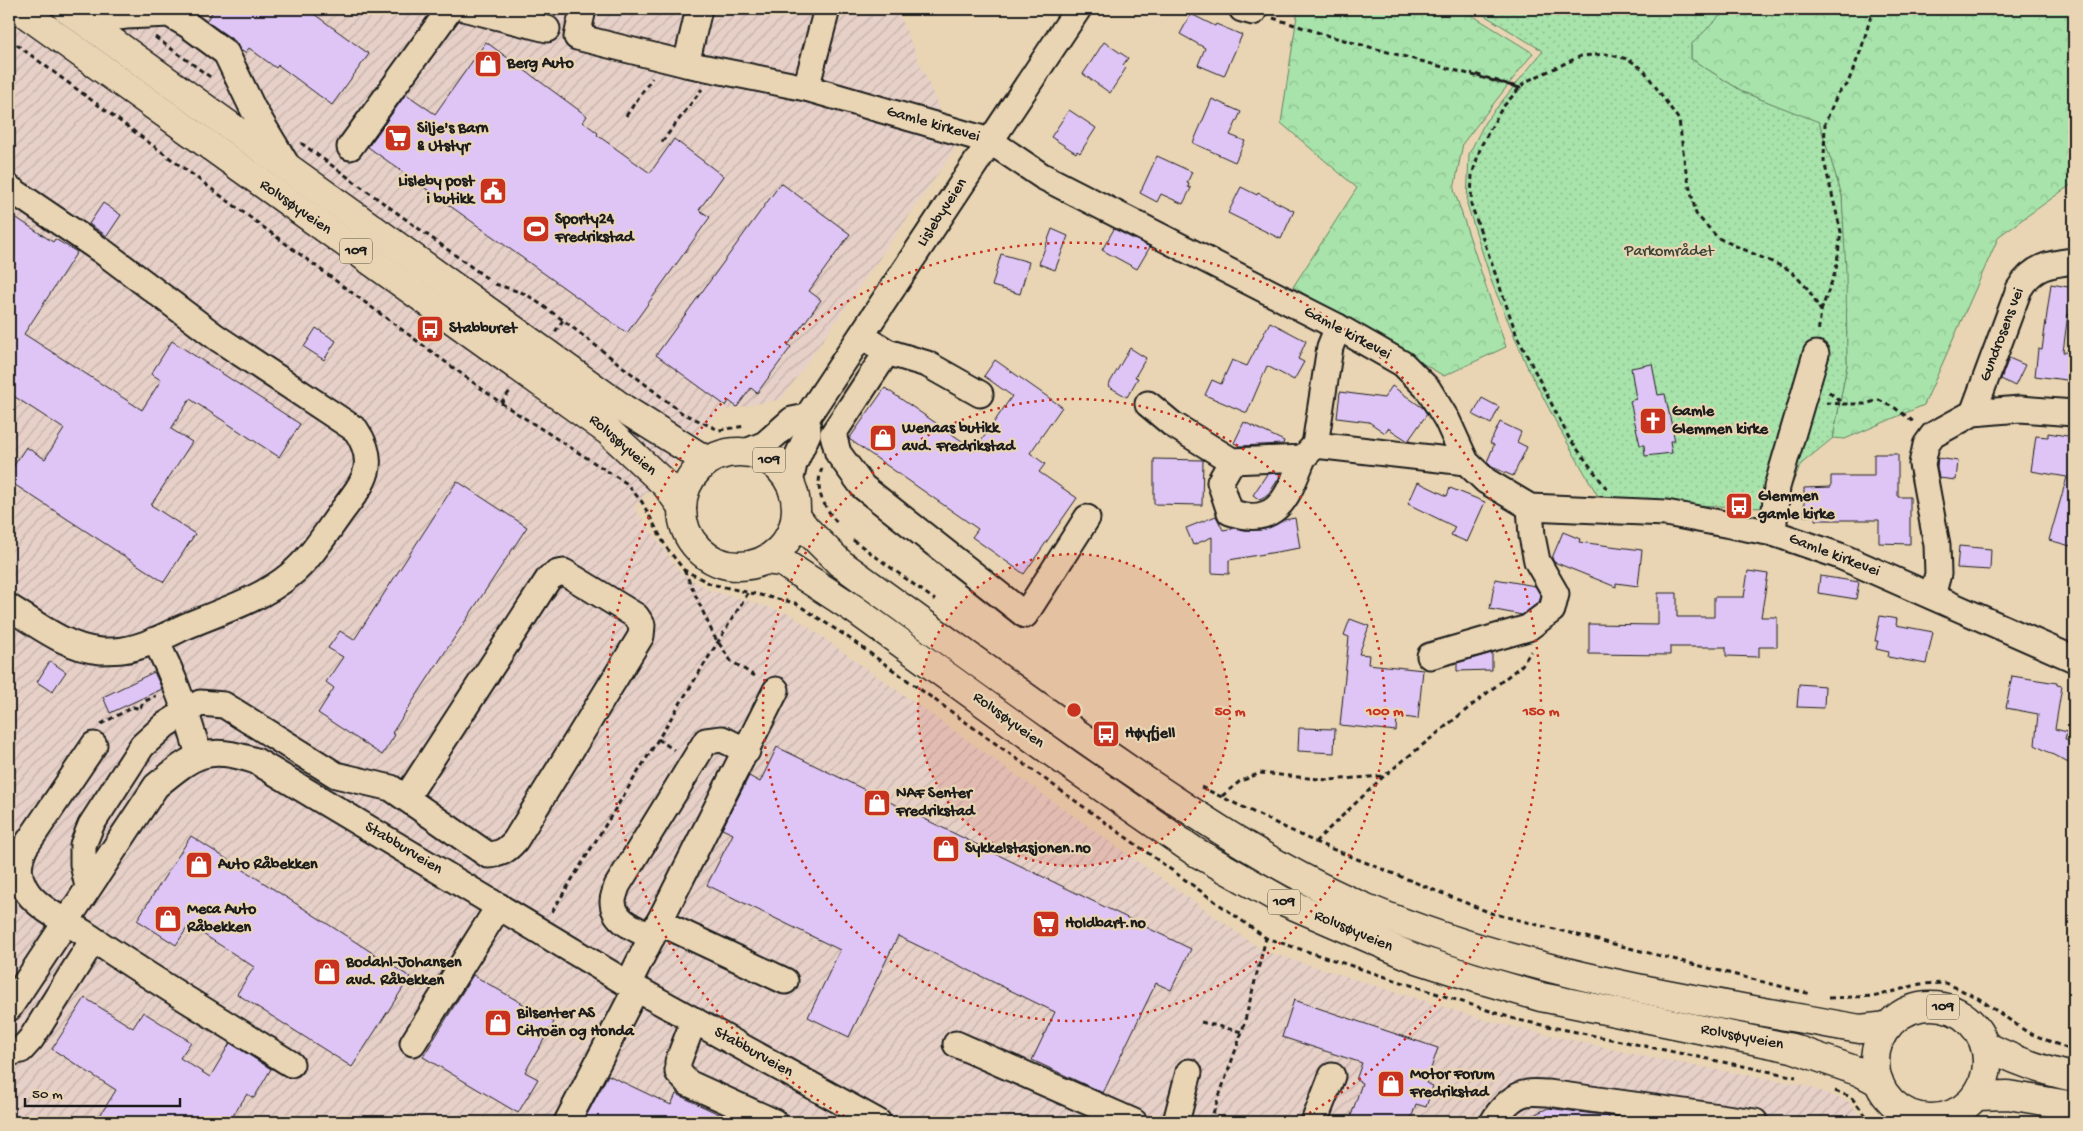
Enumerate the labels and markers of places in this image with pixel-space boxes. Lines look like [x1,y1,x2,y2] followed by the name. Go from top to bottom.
[473,49,503,79] shop icon: Berg Auto
[506,55,574,74] place label: Berg Auto
[417,120,489,157] place label: Silje's Barn & Utstyr
[383,123,413,153] supermarket icon: Silje's Barn & Utstyr
[398,173,476,210] place label: Lisleby post i butikk
[478,176,508,206] public building icon: Lisleby post i butikk
[554,211,635,248] place label: Sporty24 Fredrikstad
[521,214,551,244] sports icon: Sporty24 Fredrikstad
[415,314,445,344] bus stop icon: Stabburet
[449,320,518,339] place label: Stabburet
[1672,403,1769,440] place label: Gamle Glemmen kirke
[1638,406,1668,436] church icon: Gamle Glemmen kirke
[901,420,1016,457] place label: Wenaas butikk avd. Fredrikstad
[868,423,898,453] shop icon: Wenaas butikk avd. Fredrikstad
[1757,488,1835,525] place label: Glemmen gamle kirke
[1724,491,1754,521] bus stop icon: Glemmen gamle kirke
[1065,701,1083,719] centre of rings
[1091,719,1121,749] bus stop icon: Høyfjell
[1125,724,1176,744] place label: Høyfjell
[895,785,976,822] place label: NAF Senter Fredrikstad
[862,788,892,818] shop icon: NAF Senter Fredrikstad
[931,834,961,864] shop icon: Sykkelstasjonen.no
[965,840,1092,859] place label: Sykkelstasjonen.no
[184,850,214,880] shop icon: Auto Råbekken
[217,855,318,875] place label: Auto Råbekken
[186,901,257,938] place label: Meca Auto Råbekken
[153,904,183,934] shop icon: Meca Auto Råbekken
[1031,909,1061,939] supermarket icon: Holdbart.no
[1065,915,1146,934] place label: Holdbart.no
[345,954,462,991] place label: Bodahl-Johansen avd. Råbekken
[312,957,342,987] shop icon: Bodahl-Johansen avd. Råbekken
[516,1005,635,1042] place label: Bilsenter AS Citroën og Honda
[483,1008,513,1038] shop icon: Bilsenter AS Citroën og Honda
[1409,1066,1495,1103] place label: Motor Forum Fredrikstad
[1376,1069,1406,1099] shop icon: Motor Forum Fredrikstad

